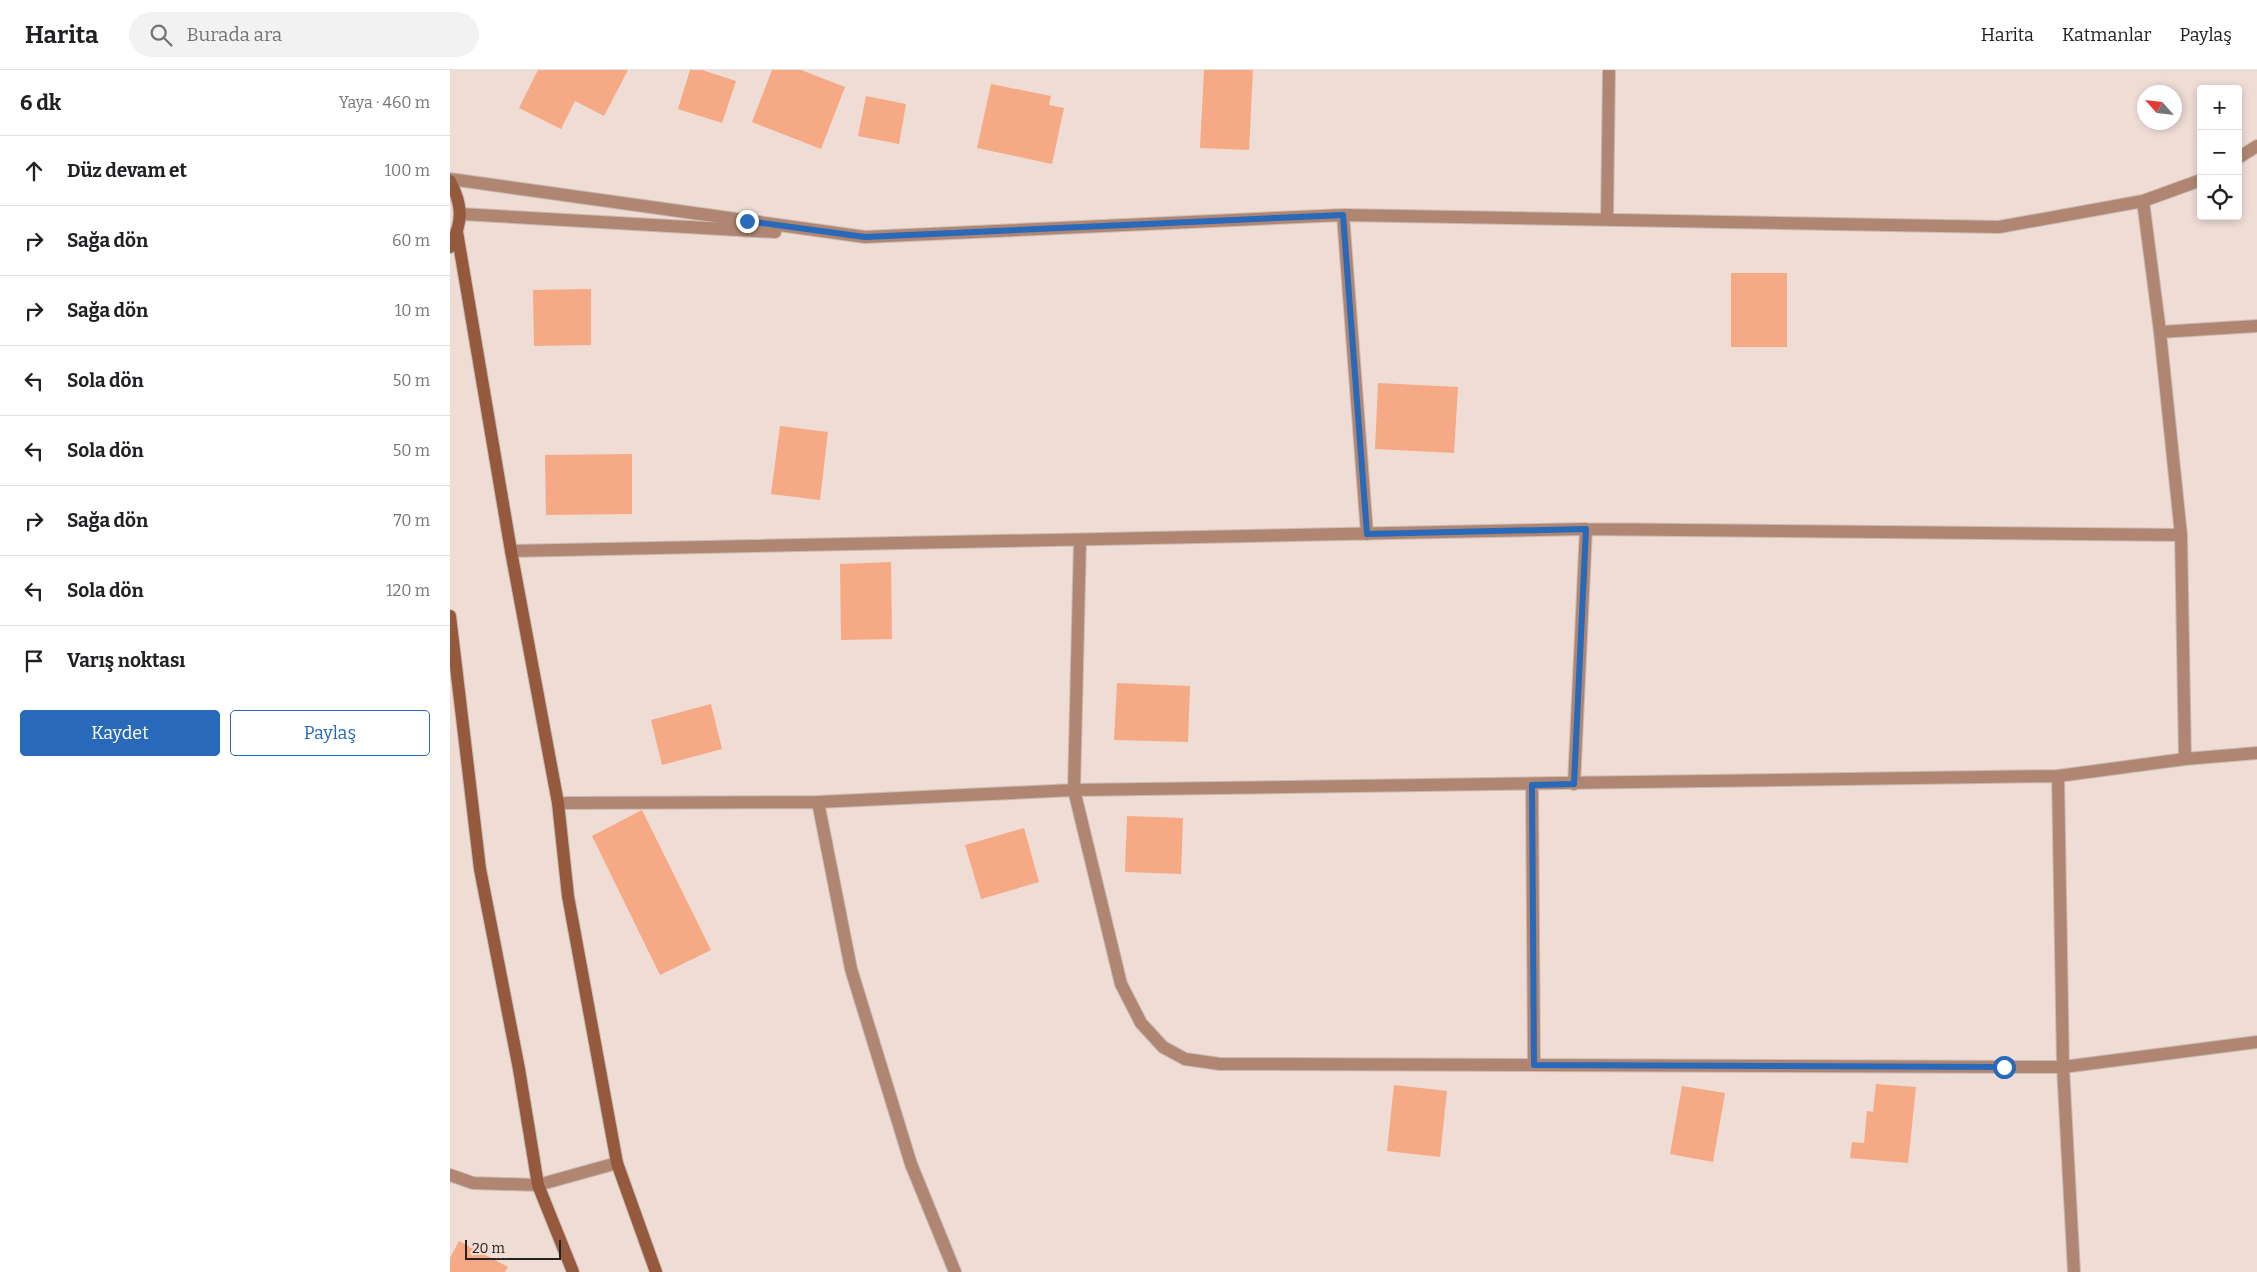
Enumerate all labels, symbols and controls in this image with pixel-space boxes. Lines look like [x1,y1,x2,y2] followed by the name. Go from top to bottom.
[129,12,479,57] search box
[25,21,99,49] text: Harita
[147,21,175,49] icon: search
[187,23,282,46] text: Burada ara
[1981,24,2034,46] text: Harita
[2062,24,2151,46] text: Katmanlar
[2179,24,2232,46] text: Paylaş
[2137,85,2182,130] north arrow
[2197,85,2242,220] map controls
[2197,85,2242,130] button: +
[20,90,61,116] text: 6 dk
[339,93,430,112] text: Yaya · 460 m
[2197,130,2242,175] button: −
[20,157,48,185] icon: ahead
[67,159,187,182] text: Düz devam et
[385,161,430,180] text: 100 m
[2197,175,2242,220] button: locate
[736,210,759,233] route end
[20,227,48,255] icon: right
[67,229,148,252] text: Sağa dön
[392,231,430,250] text: 60 m
[20,297,48,325] icon: right
[67,299,148,322] text: Sağa dön
[395,301,430,320] text: 10 m
[20,367,48,395] icon: left
[67,369,144,392] text: Sola dön
[393,371,430,390] text: 50 m
[20,437,48,465] icon: left
[67,439,144,462] text: Sola dön
[393,441,430,460] text: 50 m
[20,507,48,535] icon: right
[67,509,148,532] text: Sağa dön
[394,511,430,530] text: 70 m
[20,577,48,605] icon: left
[67,579,144,602] text: Sola dön
[386,581,430,600] text: 120 m
[20,647,48,675] icon: arrive
[67,649,185,672] text: Varış noktası
[20,710,220,756] button: Kaydet
[230,710,430,756] button: Paylaş
[1993,1056,2016,1079] route start
[465,1237,561,1260] scale bar
[472,1240,505,1257] text: 20 m

